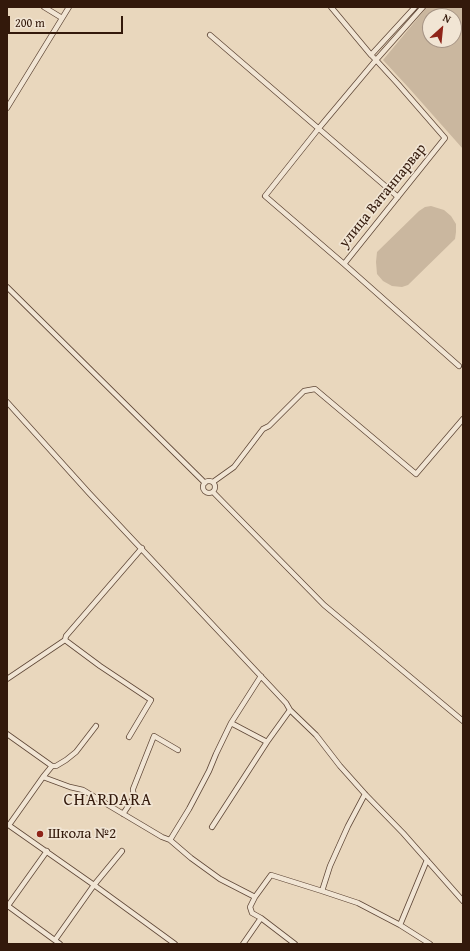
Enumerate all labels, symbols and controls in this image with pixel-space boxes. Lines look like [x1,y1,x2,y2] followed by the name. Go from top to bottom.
[10,8,125,34] scale bar
[422,8,462,48] north arrow
[440,9,454,27] text: N
[15,14,45,31] text: 200 m
[335,140,431,252] street label: улица Ватанпарвар
[64,791,152,811] district label: CHARDARA
[48,825,116,843] place label: Школа №2
[35,829,45,839] marker: Школа №2

